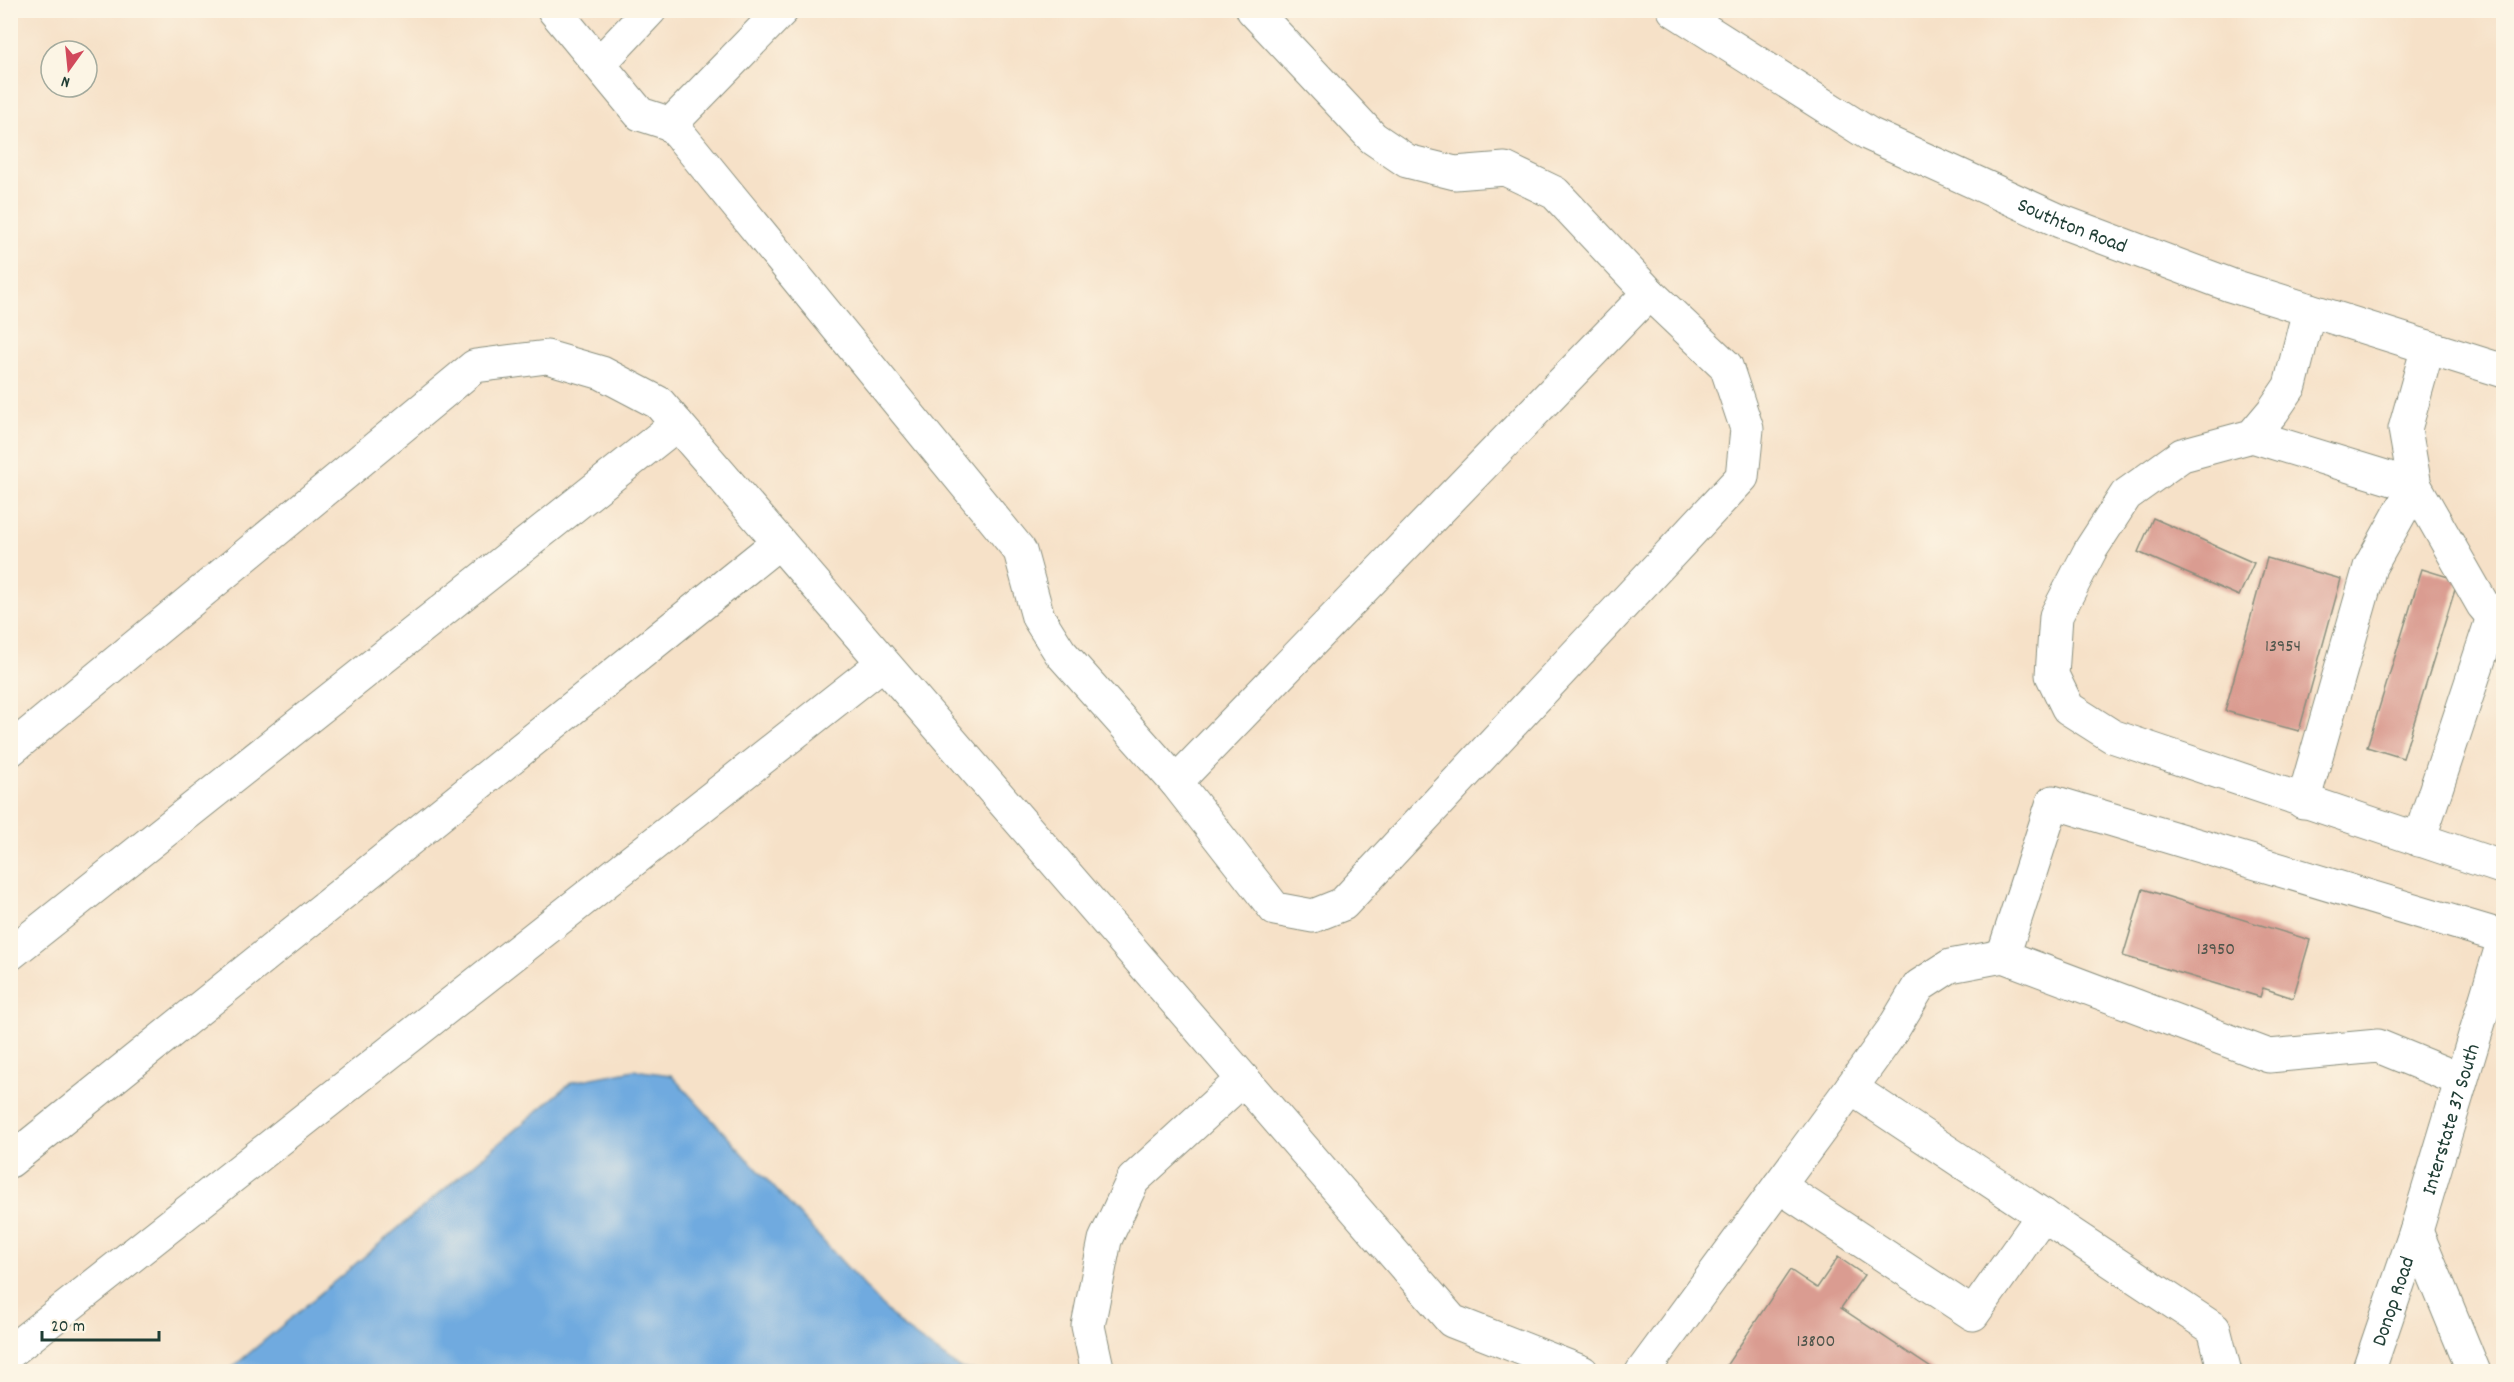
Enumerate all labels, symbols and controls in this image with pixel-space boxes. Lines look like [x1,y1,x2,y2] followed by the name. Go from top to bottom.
[39,39,99,99] north arrow
[59,69,73,93] text: N
[2012,191,2131,263] street label: Southton Road
[2265,635,2301,660] house number: 13954
[2197,938,2235,963] house number: 13950
[2416,1041,2490,1199] street label: Interstate 37 South
[2366,1253,2424,1351] street label: Donop Road
[42,1304,159,1342] scale bar
[51,1315,85,1340] text: 20 m
[1797,1330,1835,1355] house number: 13800

